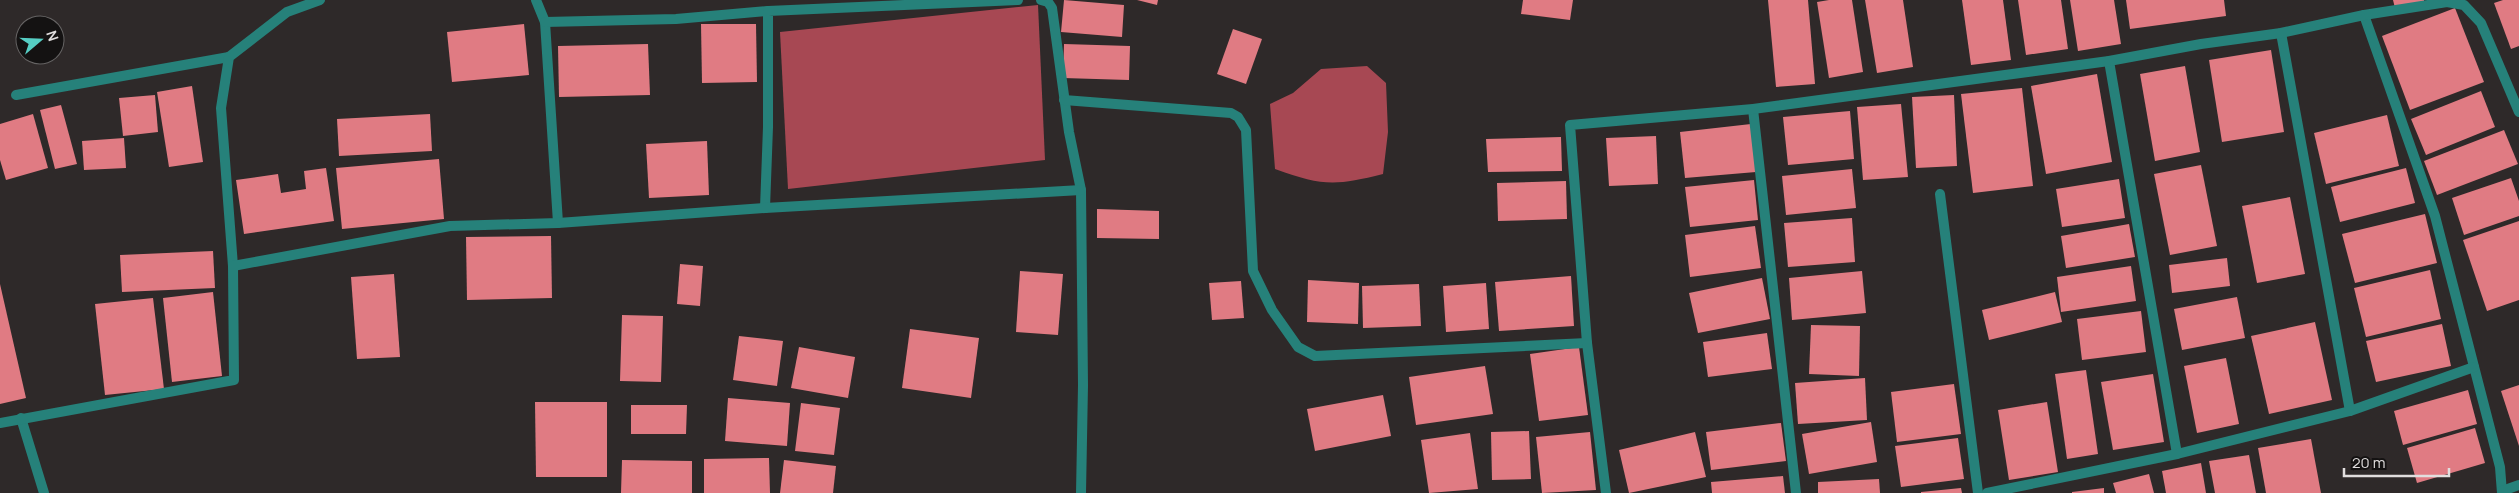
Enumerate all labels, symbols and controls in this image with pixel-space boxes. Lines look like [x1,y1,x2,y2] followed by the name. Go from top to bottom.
[15,15,65,65] north arrow
[42,28,63,43] text: N
[2344,446,2449,478] scale bar
[2352,452,2385,473] text: 20 m

